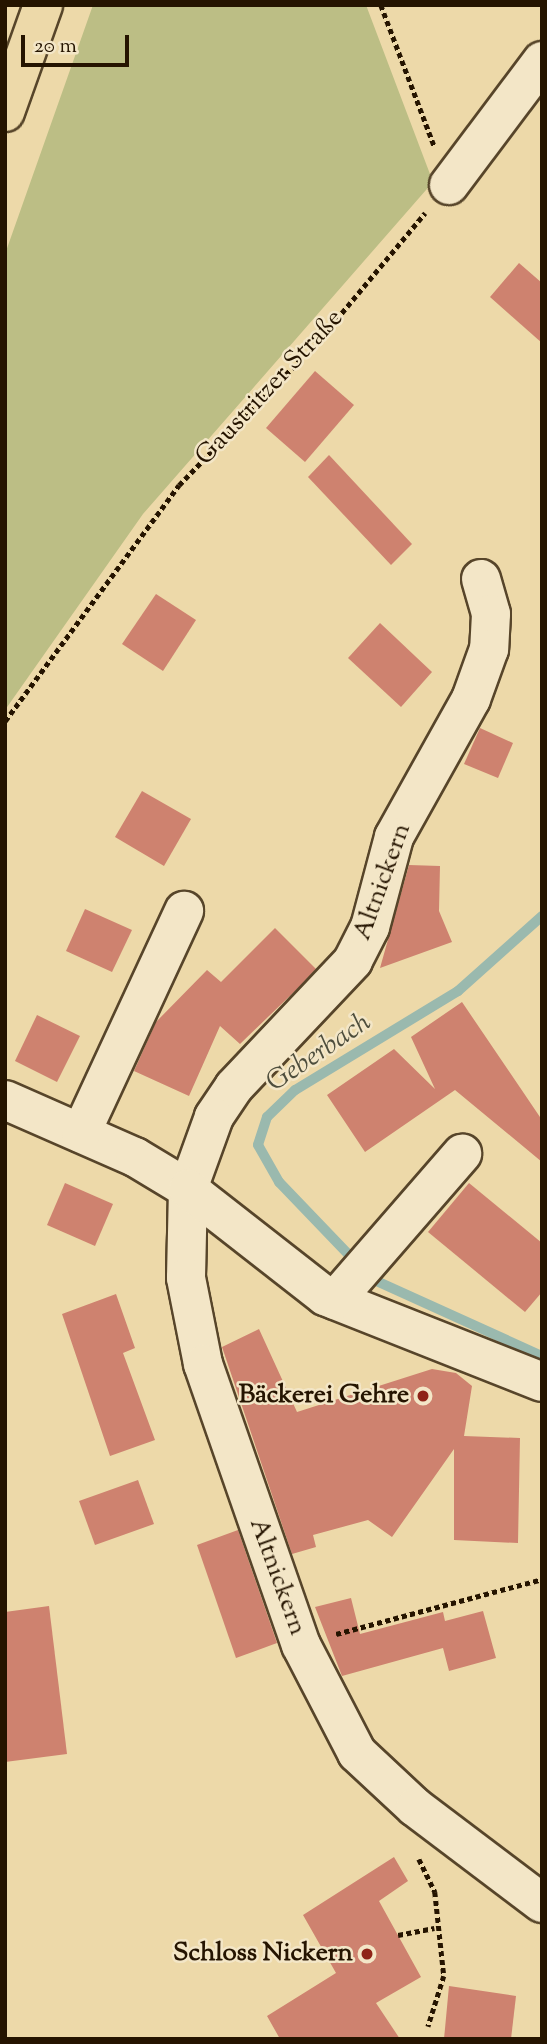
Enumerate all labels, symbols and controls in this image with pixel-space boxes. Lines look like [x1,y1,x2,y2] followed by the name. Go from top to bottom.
[24,21,133,65] scale bar
[34,32,77,62] text: 20 m
[190,303,350,473] street label: Gaustritzer Straße
[347,819,419,945] street label: Altnickern
[261,1006,377,1100] water label: Geberbach
[239,1380,409,1412] place label: Bäckerei Gehre
[415,1388,431,1404] marker: Bäckerei Gehre
[241,1514,313,1640] street label: Altnickern
[173,1938,353,1970] place label: Schloss Nickern
[359,1946,375,1962] marker: Schloss Nickern

